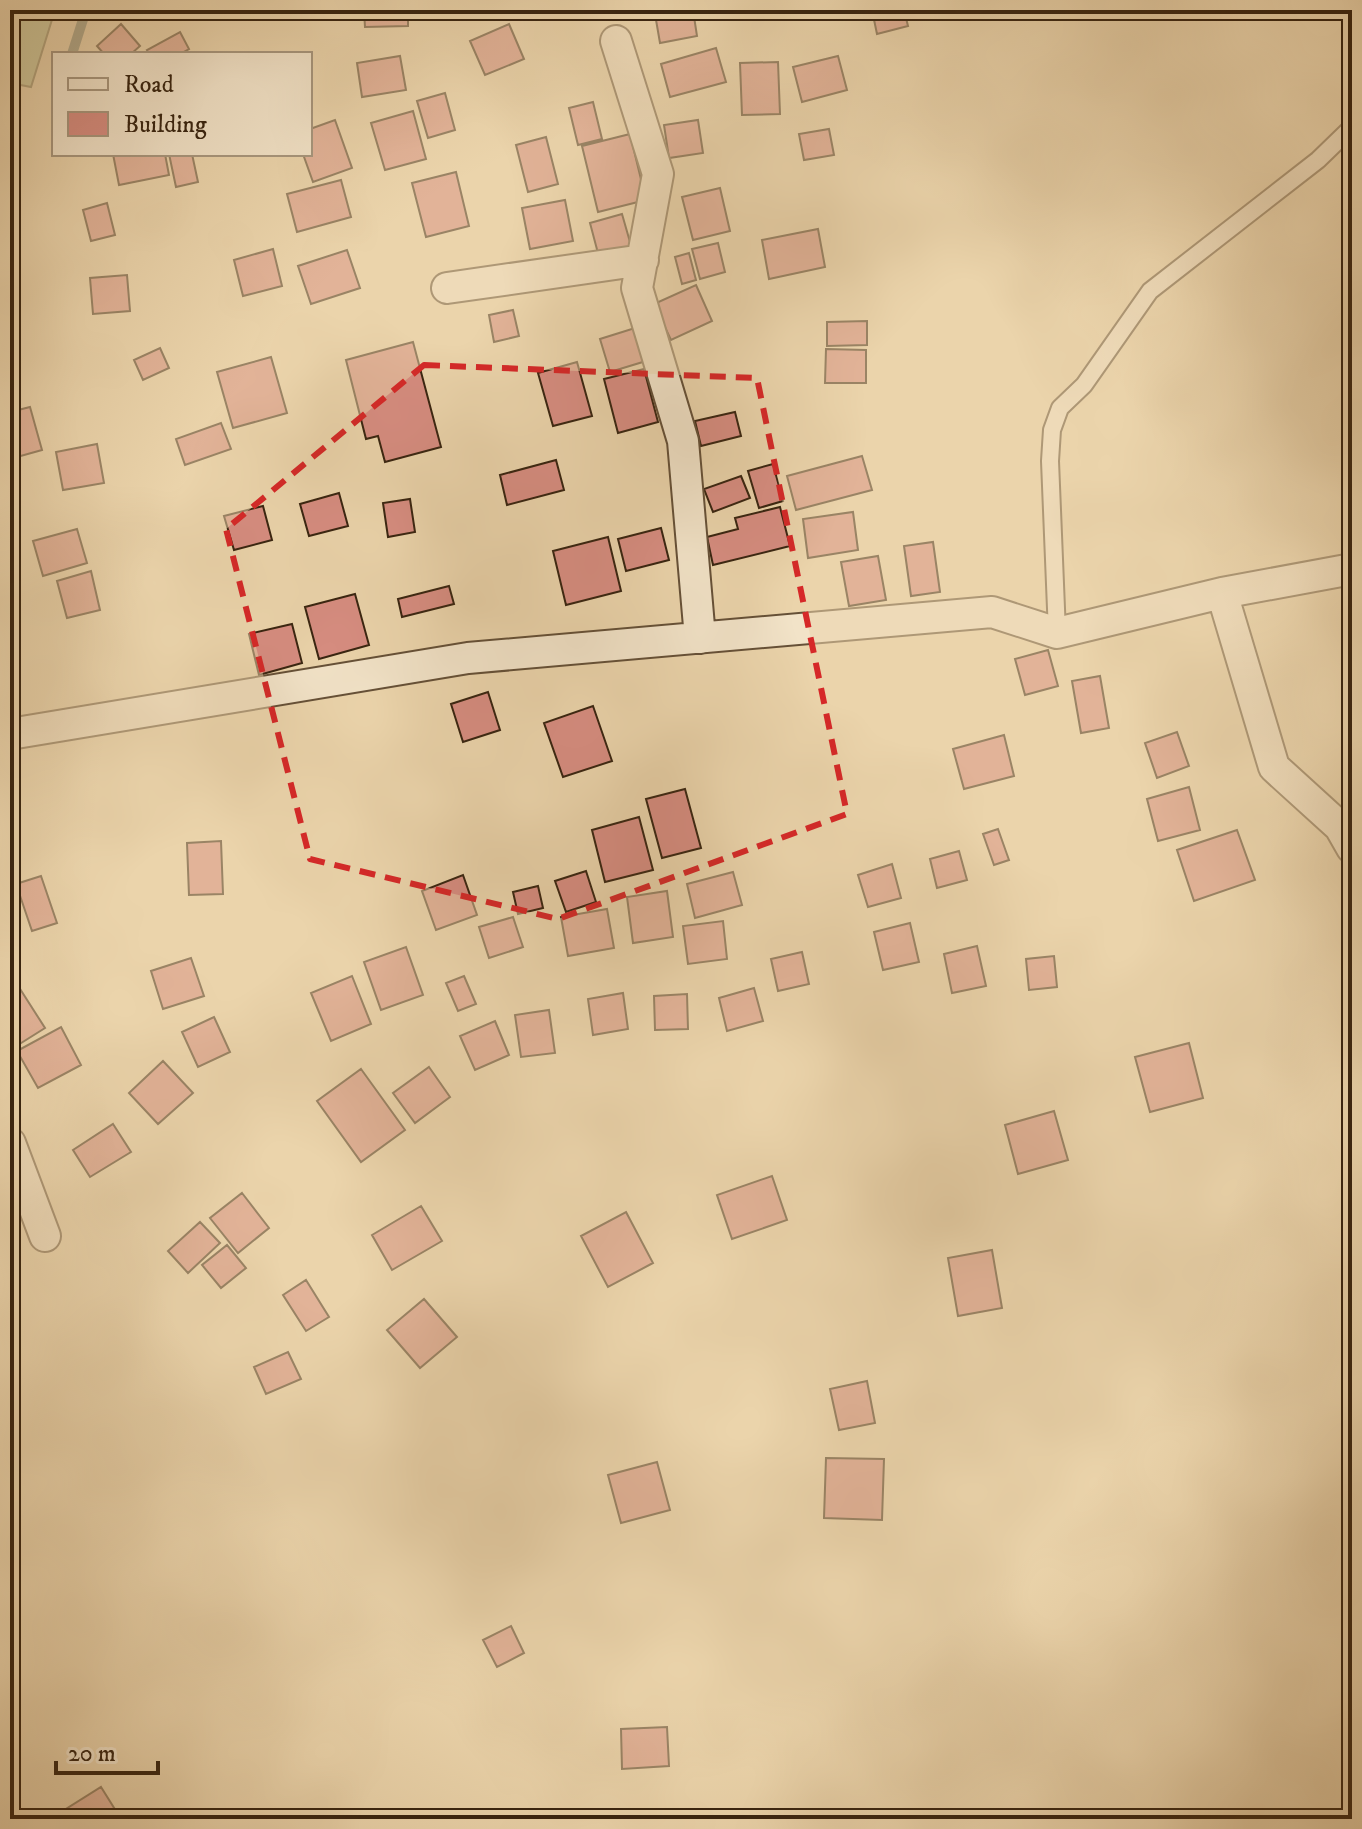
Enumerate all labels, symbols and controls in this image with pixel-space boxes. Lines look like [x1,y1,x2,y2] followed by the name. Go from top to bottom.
[52,52,312,156] legend
[124,70,174,100] text: Road
[124,110,207,140] text: Building
[56,1725,158,1775] scale bar
[68,1739,116,1769] text: 20 m

